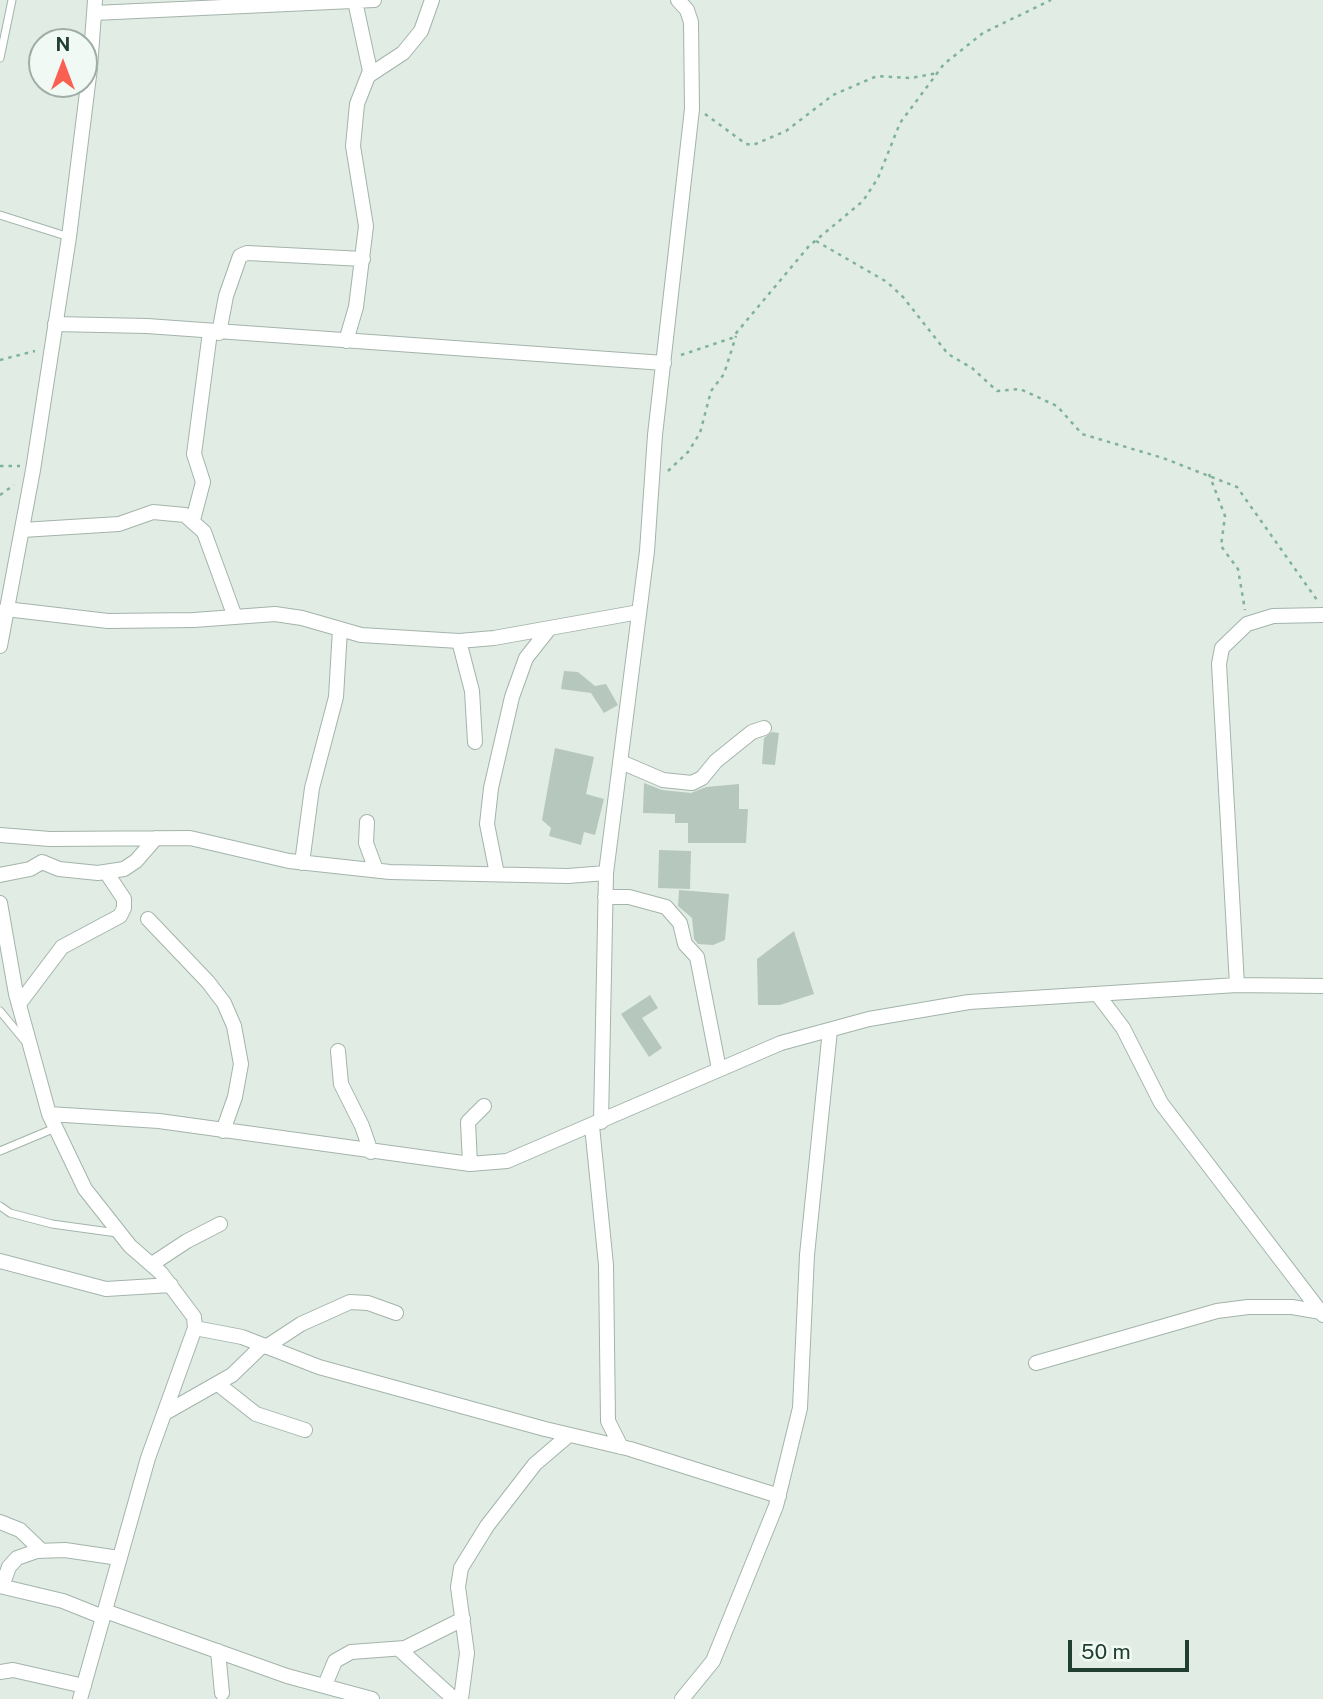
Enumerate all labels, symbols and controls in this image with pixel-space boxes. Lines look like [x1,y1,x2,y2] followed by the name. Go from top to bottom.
[28,28,98,98] north arrow
[56,33,70,55] text: N
[1071,1626,1192,1670] scale bar
[1081,1639,1131,1664] text: 50 m

